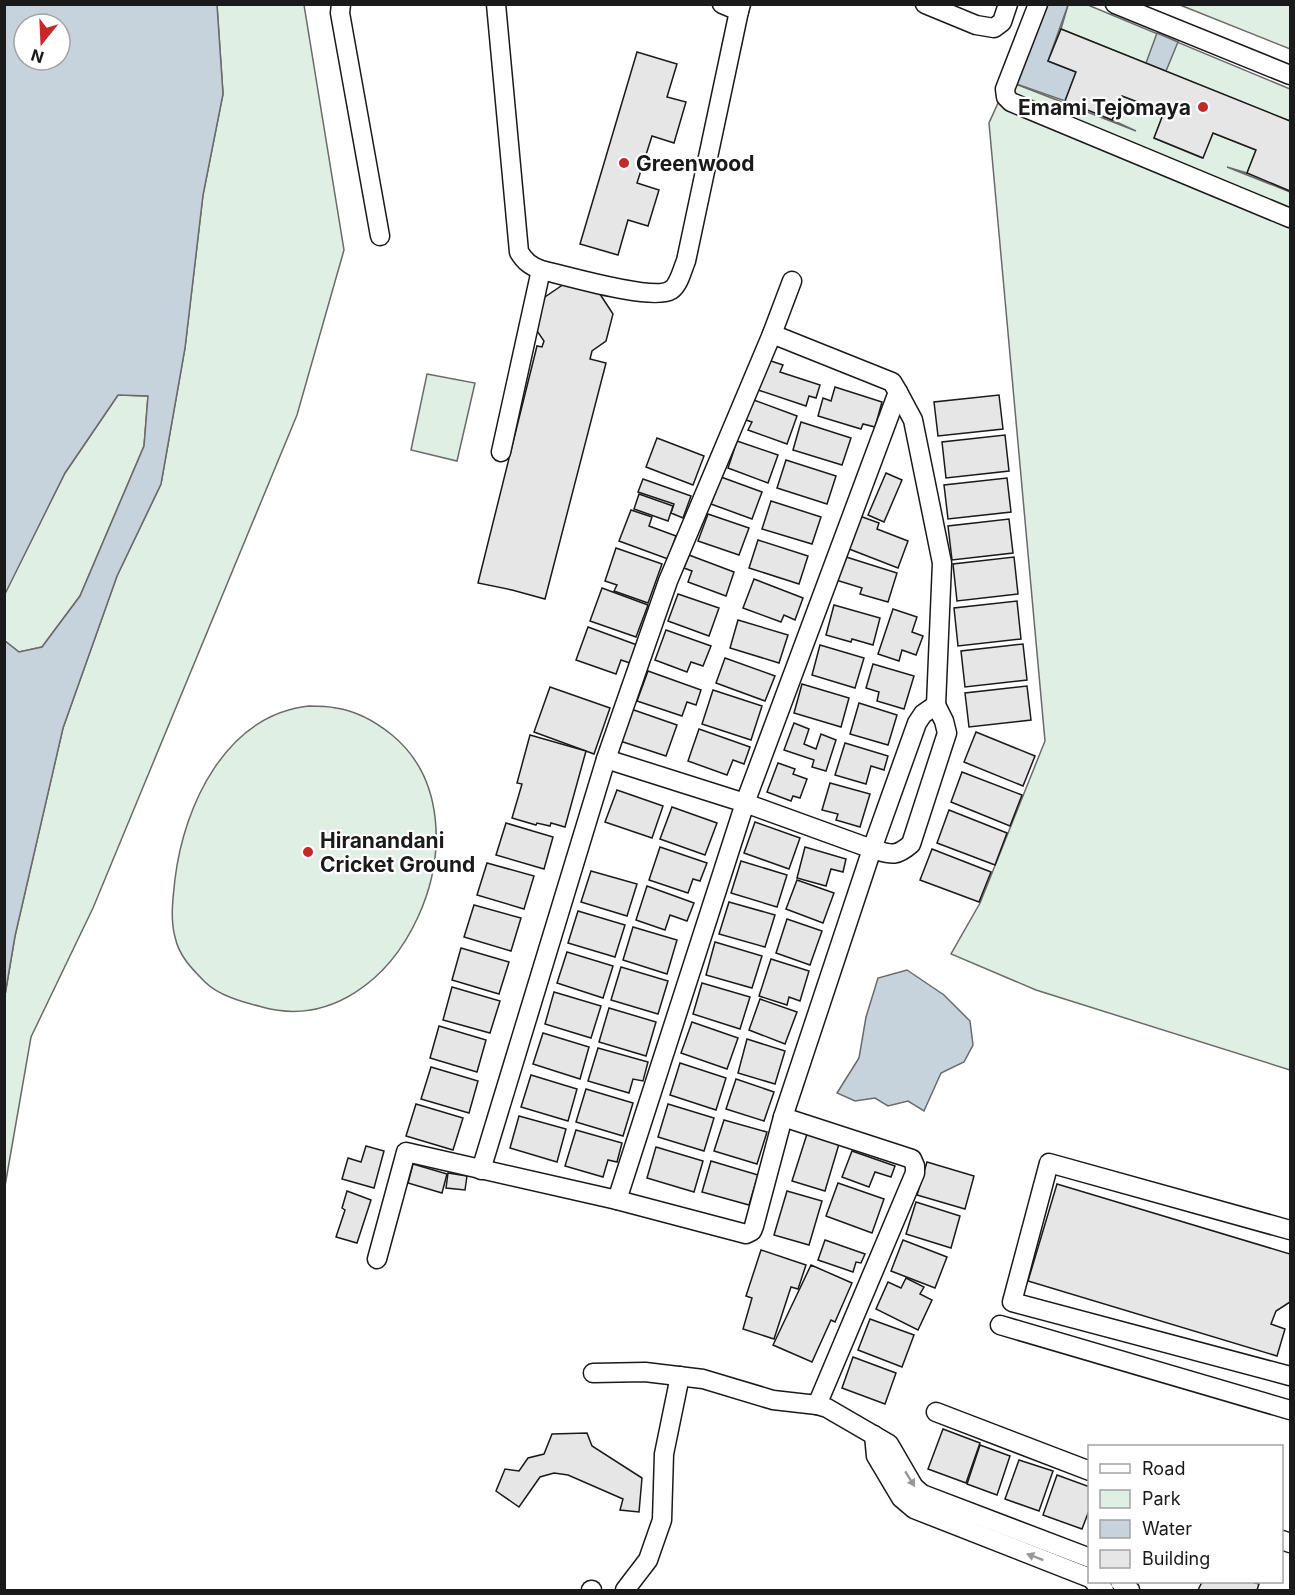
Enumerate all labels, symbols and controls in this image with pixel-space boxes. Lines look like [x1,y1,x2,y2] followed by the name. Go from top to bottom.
[12,12,72,72] north arrow
[28,45,46,68] text: N
[1018,95,1191,120] place label: Emami Tejomaya
[1196,100,1210,114] marker: Emami Tejomaya
[636,151,754,176] place label: Greenwood
[617,156,631,170] marker: Greenwood
[320,828,475,877] place label: Hiranandani Cricket Ground
[301,845,315,859] marker: Hiranandani Cricket Ground
[1088,1445,1283,1583] legend
[1142,1458,1185,1479] text: Road
[904,1471,915,1487] one-way arrow
[1142,1488,1181,1509] text: Park
[1142,1518,1192,1539] text: Water
[1142,1548,1210,1569] text: Building
[1026,1551,1044,1561] one-way arrow

